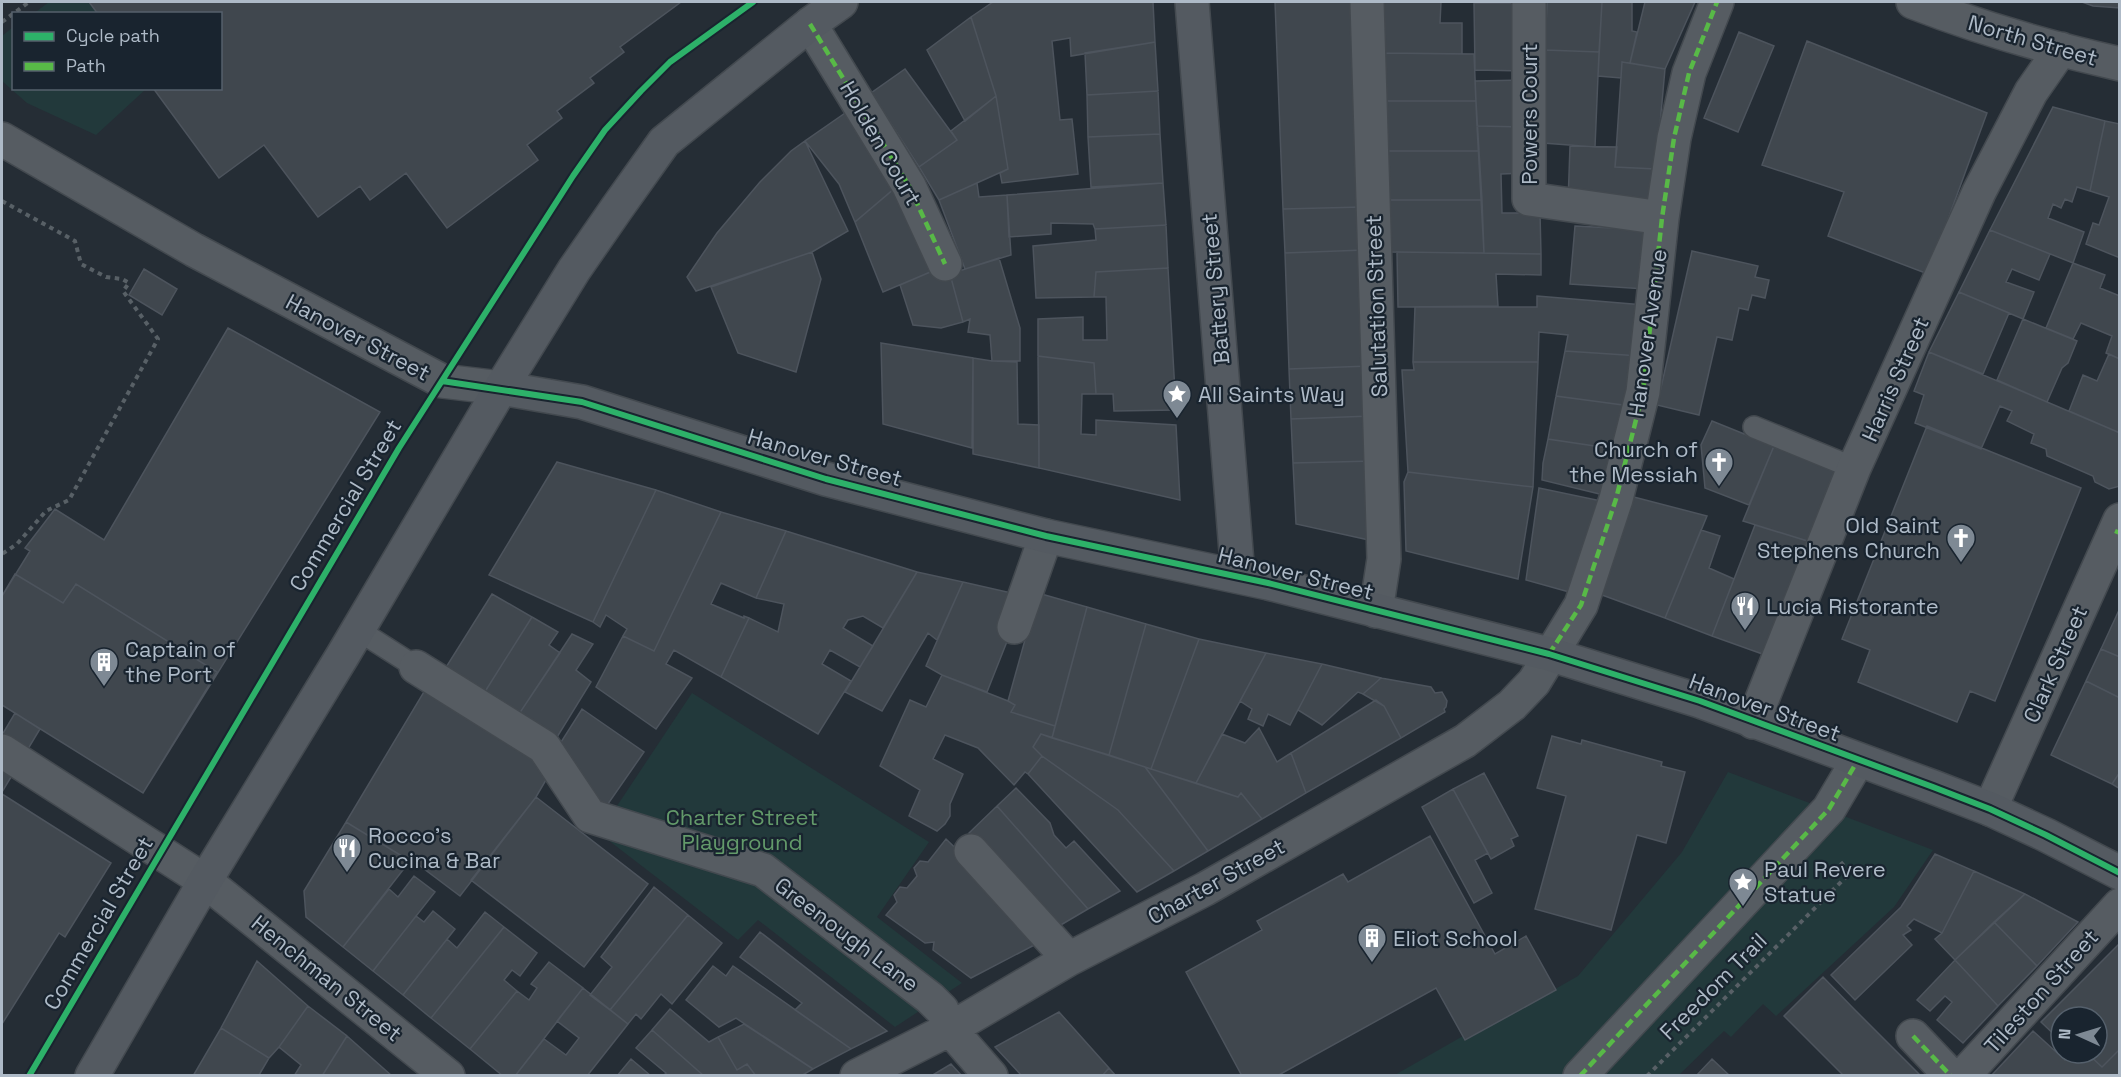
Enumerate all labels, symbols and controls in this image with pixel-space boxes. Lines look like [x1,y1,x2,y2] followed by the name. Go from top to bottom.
[1965,8,2101,72] street label: North Street
[12,12,222,90] legend
[66,24,160,47] text: Cycle path
[1515,43,1543,185] street label: Powers Court
[66,54,106,77] text: Path
[834,76,928,210] street label: Holden Court
[1194,212,1236,366] street label: Battery Street
[1359,214,1393,398] street label: Salutation Street
[1621,247,1673,419] street label: Hanover Avenue
[281,287,435,387] street label: Hanover Street
[1855,312,1935,446] street label: Harris Street
[1161,378,1193,420] place icon: All Saints Way
[1198,380,1345,408] place label: All Saints Way
[283,414,407,596] street label: Commercial Street
[745,422,905,492] street label: Hanover Street
[1569,435,1698,488] place label: Church of the Messiah
[1703,446,1735,488] church icon: Church of the Messiah
[1757,511,1940,564] place label: Old Saint Stephens Church
[1945,522,1977,564] church icon: Old Saint Stephens Church
[1215,540,1377,606] street label: Hanover Street
[1729,590,1761,632] restaurant icon: Lucia Ristorante
[1766,592,1939,620] place label: Lucia Ristorante
[2017,601,2093,727] street label: Clark Street
[125,635,236,688] place label: Captain of the Port
[88,646,120,688] building icon: Captain of the Port
[1685,667,1845,747] street label: Hanover Street
[666,803,818,856] park label: Charter Street Playground
[368,821,500,874] place label: Rocco's Cucina & Bar
[37,831,159,1015] street label: Commercial Street
[331,832,363,874] restaurant icon: Rocco's Cucina & Bar
[1143,832,1289,930] street label: Charter Street
[1764,855,1886,908] place label: Paul Revere Statue
[1727,866,1759,908] place icon: Paul Revere Statue
[769,871,925,997] street label: Greenough Lane
[246,909,408,1047] street label: Henchman Street
[1356,922,1388,964] building icon: Eliot School
[1978,923,2104,1059] street label: Tileston Street
[1393,924,1518,952] place label: Eliot School
[1654,927,1772,1045] street label: Freedom Trail
[2049,1005,2109,1065] north arrow
[2054,1028,2075,1040] text: N

